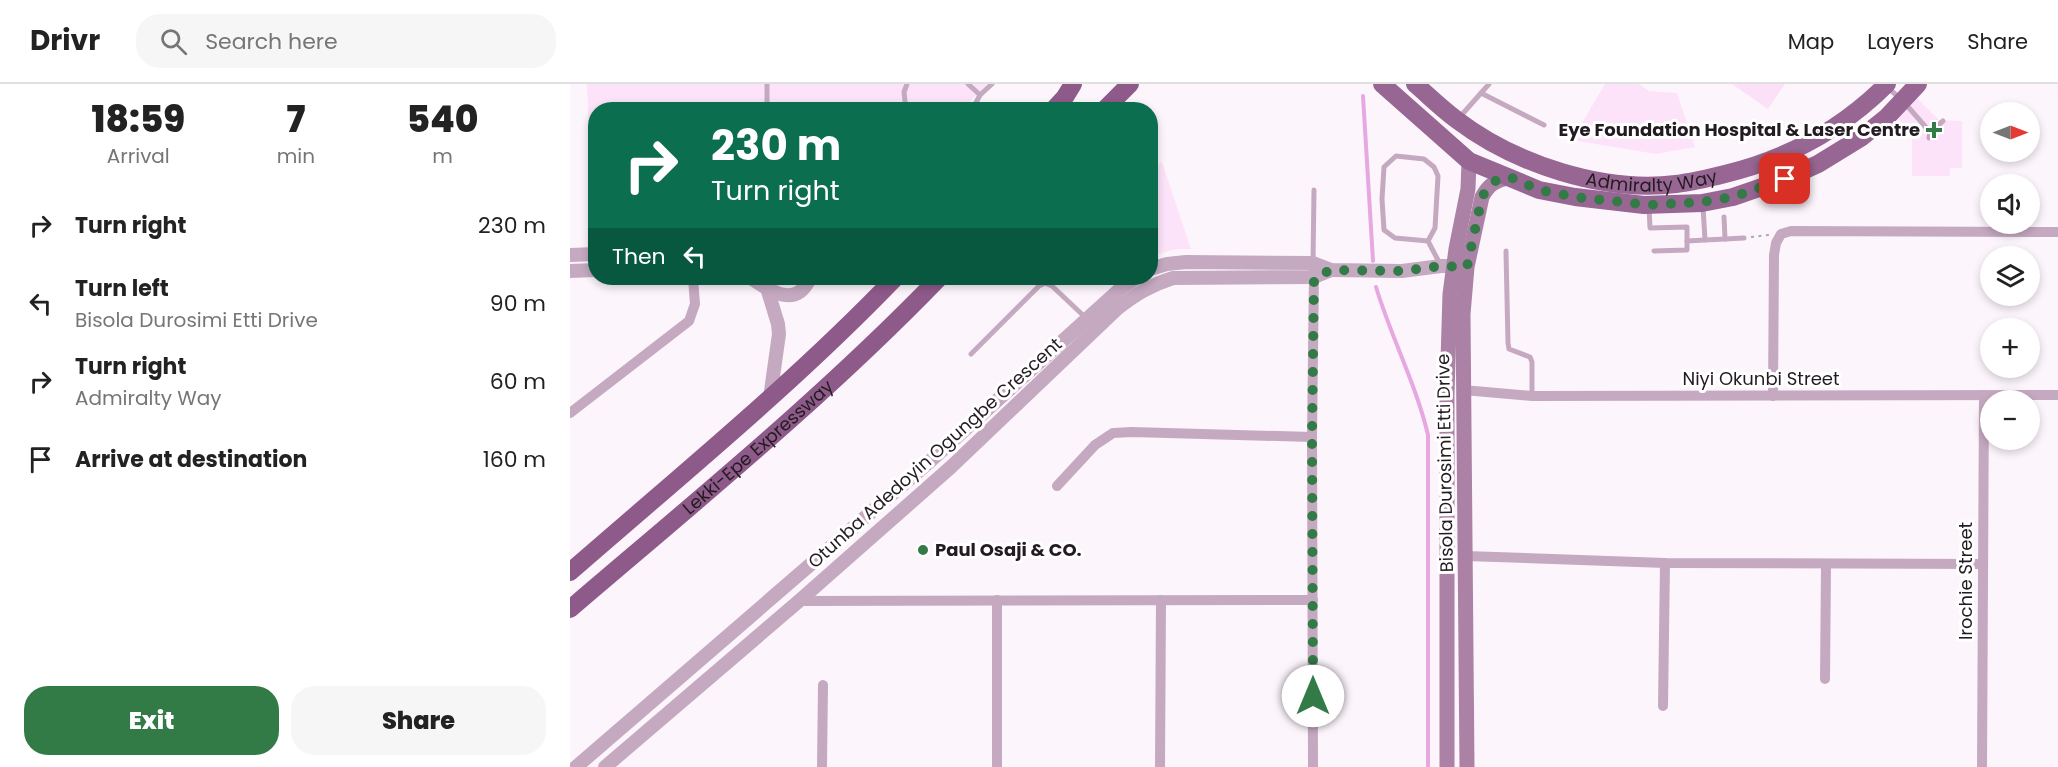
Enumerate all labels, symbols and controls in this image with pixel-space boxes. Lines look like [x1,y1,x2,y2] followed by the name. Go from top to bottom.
[136,14,556,68] search box
[30,21,100,60] text: Drivr
[157,25,190,58] icon: search
[205,26,338,57] text: Search here
[1788,27,1834,56] text: Map
[1867,27,1934,56] text: Layers
[1967,27,2028,56] text: Share
[91,94,185,145] text: 18:59
[286,94,305,145] text: 7
[406,94,479,145] text: 540
[1980,102,2040,162] north arrow
[1980,102,2040,450] map controls
[711,116,841,175] text: 230 m
[1558,117,1920,142] place label: Eye Foundation Hospital & Laser Centre
[1925,121,1943,139] marker: Eye Foundation Hospital & Laser Centre
[612,126,690,204] icon: right
[107,142,170,170] text: Arrival
[277,142,315,170] text: min
[432,142,453,170] text: m
[1759,153,1810,204] pin
[1768,162,1801,195] icon: arrive
[1584,163,1720,198] street label: Admiralty Way
[711,172,840,209] text: Turn right
[1980,174,2040,234] button: sound
[24,209,57,242] icon: right
[75,210,186,241] text: Turn right
[478,210,546,241] text: 230 m
[678,240,711,273] icon: left
[612,241,666,272] text: Then
[1980,246,2040,306] button: layers
[75,273,169,304] text: Turn left
[24,287,57,320] icon: left
[490,288,546,319] text: 90 m
[75,306,318,334] text: Bisola Durosimi Etti Drive
[1980,318,2040,378] button: +
[802,332,1067,574] street label: Otunba Adedoyin Ogungbe Crescent
[75,351,186,382] text: Turn right
[1430,354,1459,572] street label: Bisola Durosimi Etti Drive
[24,365,57,398] icon: right
[490,366,546,397] text: 60 m
[1682,366,1840,391] street label: Niyi Okunbi Street
[677,374,839,520] street label: Lekki-Epe Expressway
[75,384,222,412] text: Admiralty Way
[1980,390,2040,450] button: −
[24,443,57,476] icon: arrive
[75,444,307,475] text: Arrive at destination
[483,444,546,475] text: 160 m
[1953,522,1978,640] street label: Irochie Street
[935,537,1082,562] place label: Paul Osaji & CO.
[916,543,930,557] marker: Paul Osaji & CO.
[1281,664,1345,728] position arrow
[24,686,279,755] button: Exit
[291,686,546,755] button: Share

